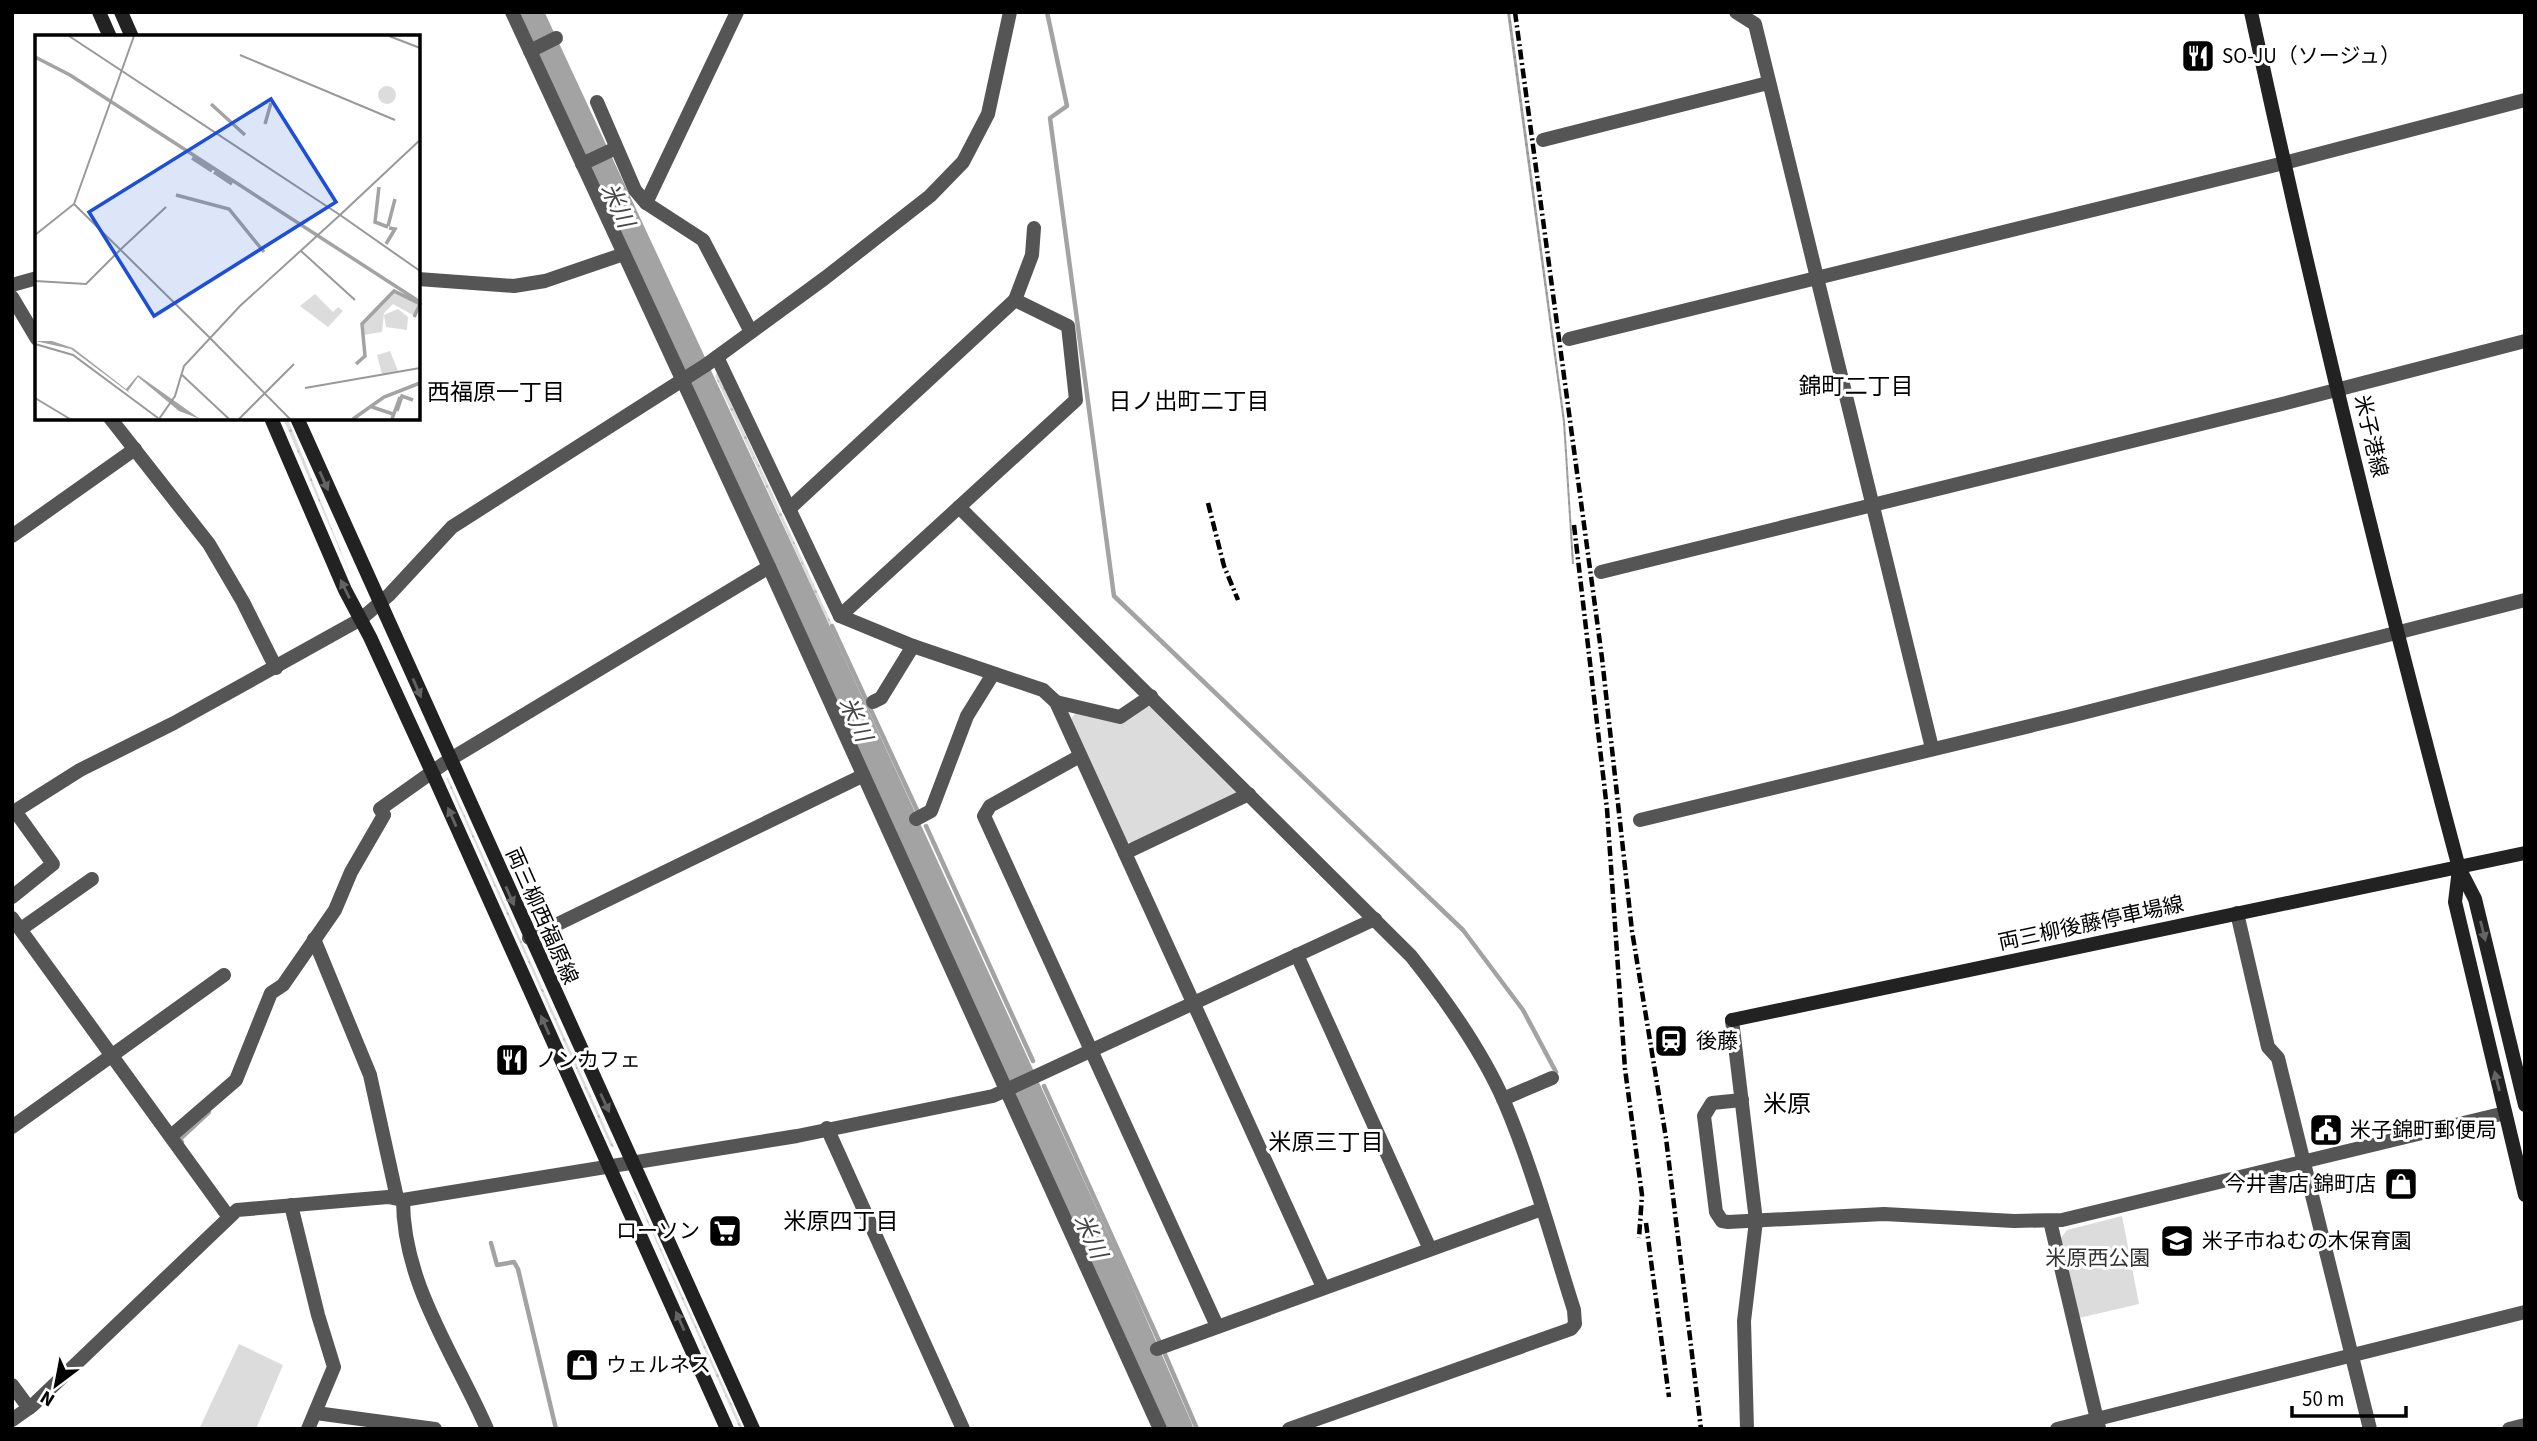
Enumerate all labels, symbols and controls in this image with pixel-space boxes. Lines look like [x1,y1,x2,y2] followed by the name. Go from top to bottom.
[35,35,420,420] inset map
[2179,37,2217,75] restaurant icon: SO-JU（ソージュ）
[2222,41,2401,71] place label: SO-JU（ソージュ）
[593,177,643,236] water label: 米川
[1799,370,1914,403] district label: 錦町二丁目
[427,376,565,409] district label: 西福原一丁目
[1109,385,1270,418] district label: 日ノ出町二丁目
[2347,392,2395,480] street label: 米子港線
[319,470,330,491] one-way arrow
[340,579,351,599] one-way arrow
[412,678,423,699] one-way arrow
[831,691,881,750] water label: 米川
[446,807,457,828] one-way arrow
[498,843,586,989] street label: 両三柳西福原線
[504,886,516,906] one-way arrow
[1995,889,2187,957] street label: 両三柳後藤停車場線
[2478,920,2489,942] one-way arrow
[539,1015,551,1035] one-way arrow
[1652,1022,1690,1060] station icon: 後藤
[1696,1026,1738,1056] place label: 後藤
[493,1041,531,1079] restaurant icon: ノンカフェ
[536,1045,641,1075] place label: ノンカフェ
[2491,1070,2502,1092] one-way arrow
[1763,1087,1811,1122] district label: 米原
[600,1092,611,1113] one-way arrow
[2307,1111,2345,1149] public building icon: 米子錦町郵便局
[2350,1115,2497,1145] place label: 米子錦町郵便局
[1269,1126,1384,1159] district label: 米原三丁目
[2382,1165,2420,1203] shop icon: 今井書店 錦町店
[2225,1169,2376,1199] place label: 今井書店 錦町店
[784,1205,899,1238] district label: 米原四丁目
[1066,1208,1116,1267] water label: 米川
[706,1212,744,1250] supermarket icon: ローソン
[616,1216,700,1246] place label: ローソン
[2158,1222,2196,1260] school or university icon: 米子市ねむの木保育園
[2202,1226,2412,1256] place label: 米子市ねむの木保育園
[2046,1243,2151,1273] park label: 米原西公園
[674,1311,685,1332] one-way arrow
[563,1346,601,1384] shop icon: ウェルネス
[21,1350,91,1420] north arrow
[606,1350,711,1380] place label: ウェルネス
[2292,1374,2406,1418] scale bar
[35,1383,60,1413] text: N
[2302,1384,2344,1414] text: 50 m

